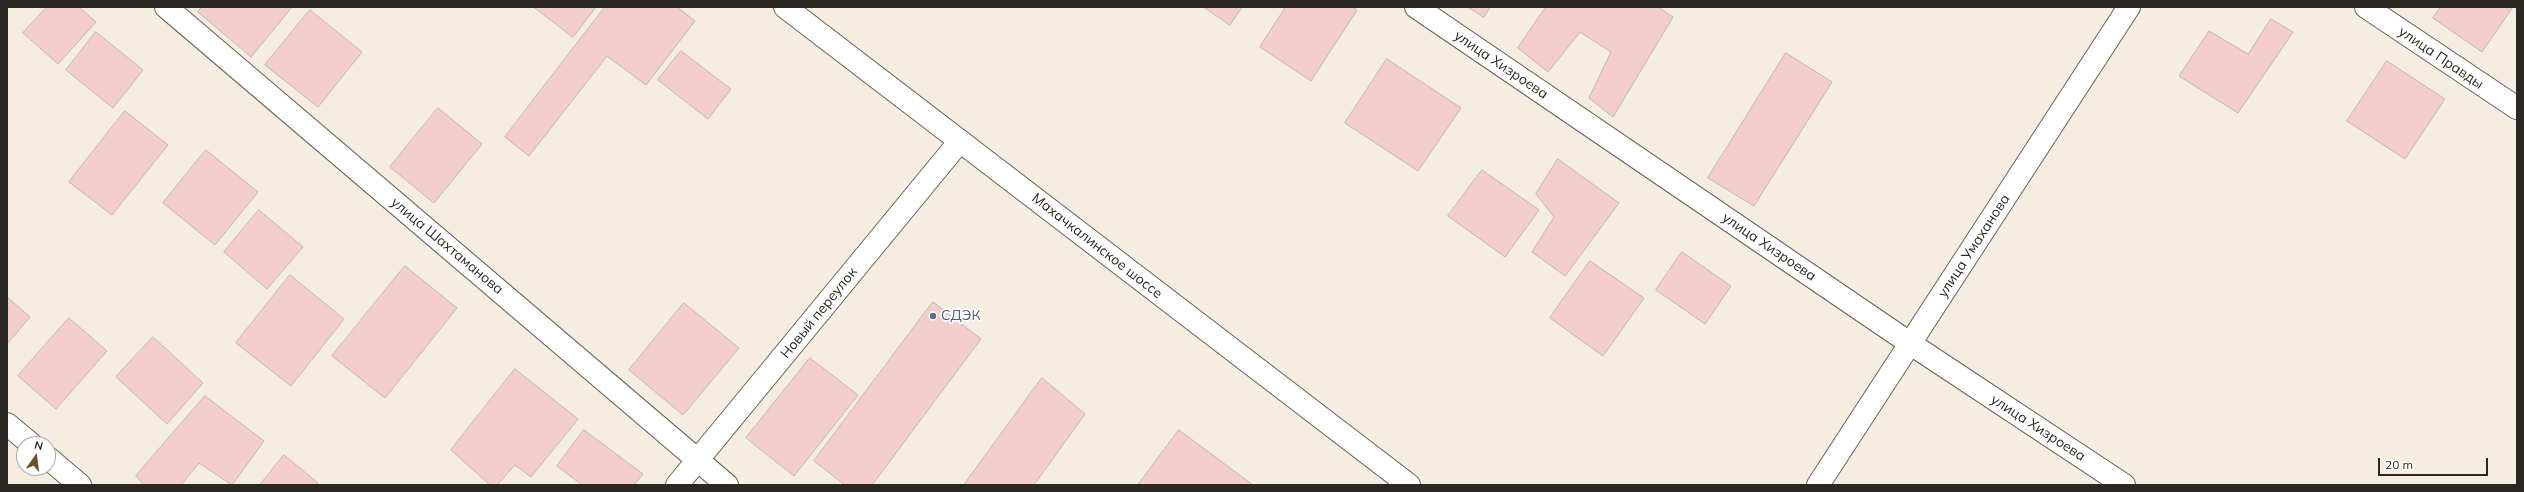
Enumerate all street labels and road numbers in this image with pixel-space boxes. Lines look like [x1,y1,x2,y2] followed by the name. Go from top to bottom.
[2395,23,2487,93] street label: улица Правды
[1451,27,1551,103] street label: улица Хизроева
[1028,190,1166,302] street label: Махачкалинское шоссе
[1934,191,2014,301] street label: улица Умаханова
[387,194,507,298] street label: улица Шахтаманова
[1719,209,1819,285] street label: улица Хизроева
[777,264,861,362] street label: Новый переулок
[1987,391,2089,465] street label: улица Хизроева

